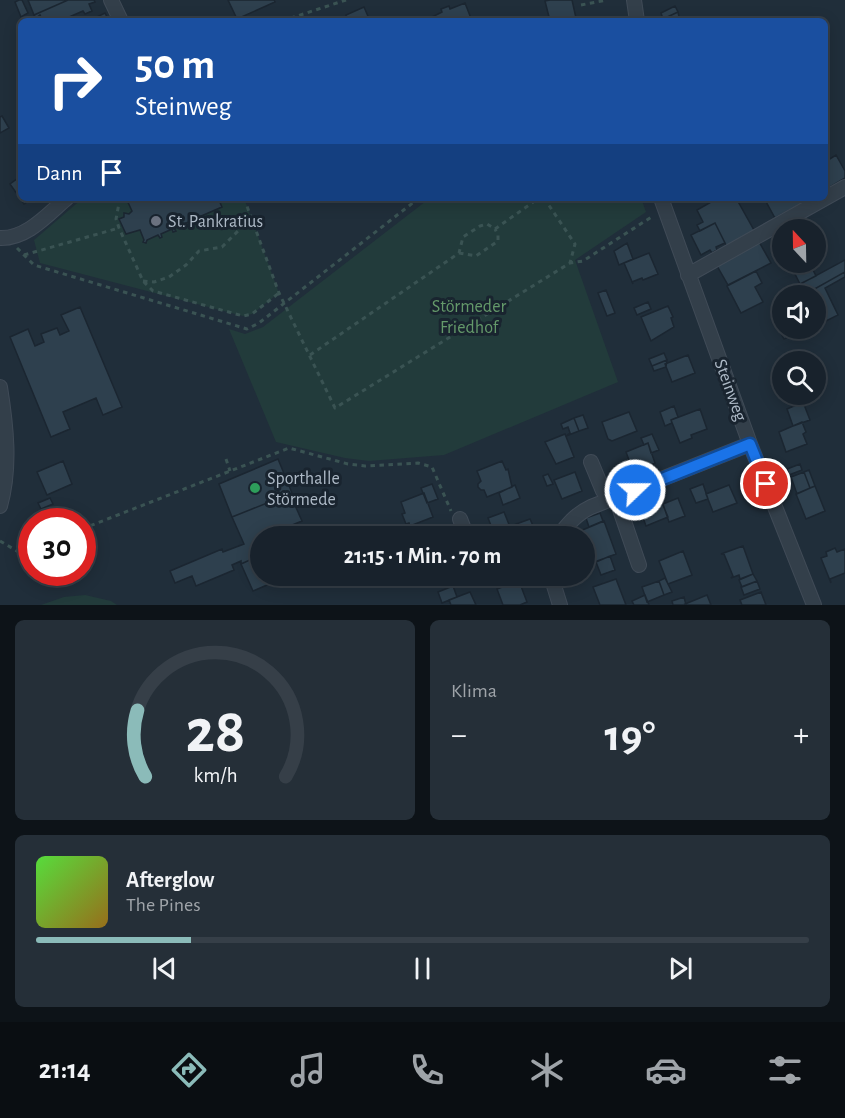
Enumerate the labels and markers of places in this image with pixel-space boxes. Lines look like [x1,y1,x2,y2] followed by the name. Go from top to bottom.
[168,213,263,231] place label: St. Pankratius
[149,214,163,228] marker: St. Pankratius
[740,458,791,509] pin
[267,470,340,509] place label: Sporthalle Störmede
[248,481,262,495] marker: Sporthalle Störmede

